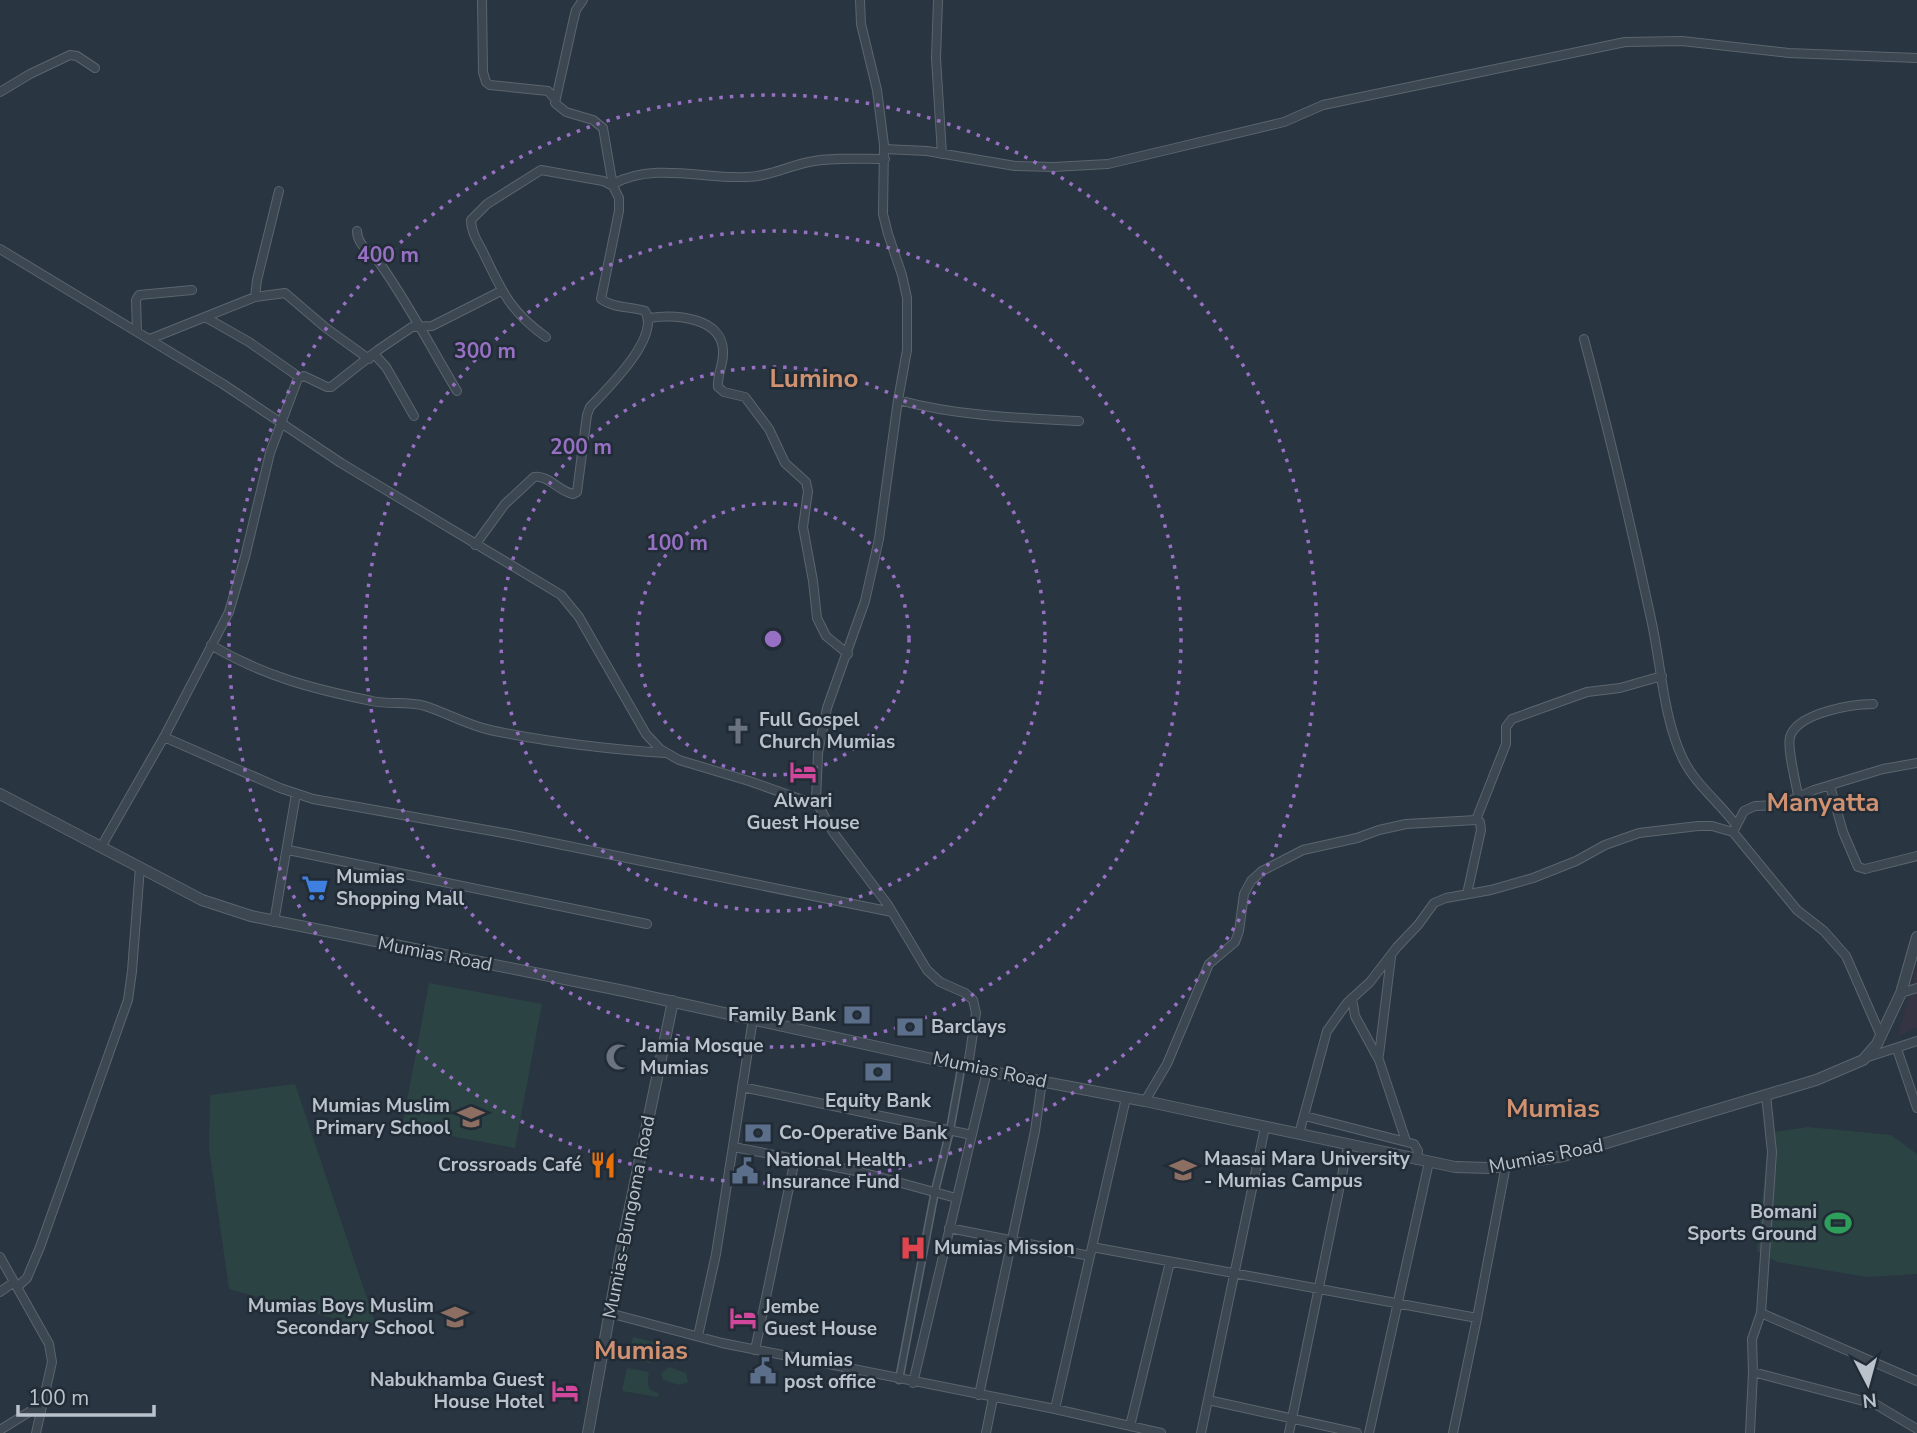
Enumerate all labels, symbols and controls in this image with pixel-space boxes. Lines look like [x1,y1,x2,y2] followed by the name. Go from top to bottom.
[357,241,419,269] text: 400 m
[454,337,516,365] text: 300 m
[769,361,859,396] district label: Lumino
[550,433,612,461] text: 200 m
[646,529,708,557] text: 100 m
[761,627,785,651] centre of rings
[759,707,895,755] place label: Full Gospel Church Mumias
[723,716,753,746] church icon: Full Gospel Church Mumias
[788,757,818,787] hotel icon: Alwari Guest House
[1767,785,1879,820] district label: Manyatta
[746,788,860,836] place label: Alwari Guest House
[336,864,464,912] place label: Mumias Shopping Mall
[300,873,330,903] supermarket icon: Mumias Shopping Mall
[376,930,494,978] street label: Mumias Road
[842,1000,872,1030] bank icon: Family Bank
[728,1002,837,1028] place label: Family Bank
[895,1012,925,1042] bank icon: Barclays
[931,1014,1006,1040] place label: Barclays
[639,1033,764,1081] place label: Jamia Mosque Mumias
[604,1042,634,1072] mosque icon: Jamia Mosque Mumias
[931,1045,1049,1095] street label: Mumias Road
[863,1057,893,1087] bank icon: Equity Bank
[825,1088,932,1114] place label: Equity Bank
[1506,1091,1600,1126] district label: Mumias
[312,1093,450,1141] place label: Mumias Muslim Primary School
[456,1102,486,1132] school or university icon: Mumias Muslim Primary School
[597,1113,661,1321] street label: Mumias-Bungoma Road
[743,1118,773,1148] bank icon: Co-Operative Bank
[779,1120,948,1146] place label: Co-Operative Bank
[1487,1132,1605,1180] street label: Mumias Road
[1204,1146,1411,1194] place label: Maasai Mara University - Mumias Campus
[766,1147,906,1195] place label: National Health Insurance Fund
[588,1150,618,1180] restaurant icon: Crossroads Café
[438,1152,582,1178] place label: Crossroads Café
[1168,1155,1198,1185] school or university icon: Maasai Mara University - Mumias Campus
[730,1156,760,1186] public building icon: National Health Insurance Fund
[1687,1199,1817,1247] place label: Bomani Sports Ground
[1823,1208,1853,1238] sports icon: Bomani Sports Ground
[898,1233,928,1263] hospital icon: Mumias Mission
[934,1235,1075,1261] place label: Mumias Mission
[248,1293,434,1341] place label: Mumias Boys Muslim Secondary School
[763,1294,877,1342] place label: Jembe Guest House
[440,1302,470,1332] school or university icon: Mumias Boys Muslim Secondary School
[728,1303,758,1333] hotel icon: Jembe Guest House
[594,1333,688,1368] district label: Mumias
[784,1347,876,1395] place label: Mumias post office
[1833,1349,1903,1419] north arrow
[748,1356,778,1386] public building icon: Mumias post office
[370,1367,545,1415] place label: Nabukhamba Guest House Hotel
[18,1374,154,1418] scale bar
[550,1376,580,1406] hotel icon: Nabukhamba Guest House Hotel
[28,1384,89,1412] text: 100 m
[1861,1386,1878,1414] text: N

